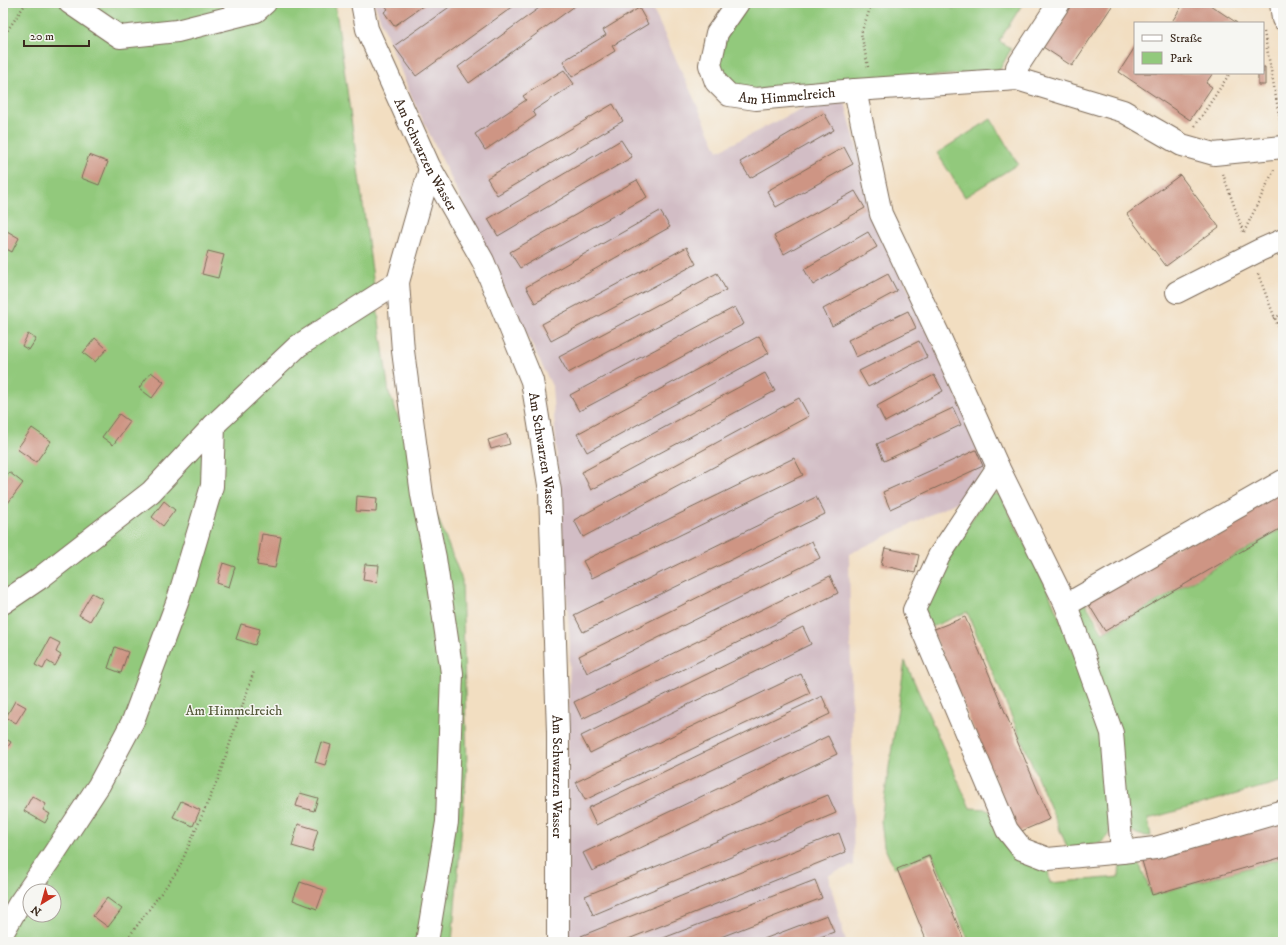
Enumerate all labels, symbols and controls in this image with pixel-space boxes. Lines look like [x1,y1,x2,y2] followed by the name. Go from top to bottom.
[24,22,89,48] scale bar
[1134,22,1264,74] legend
[30,29,54,44] text: 20 m
[1170,31,1202,46] text: Straße
[1170,51,1192,66] text: Park
[737,84,837,109] street label: Am Himmelreich
[389,96,461,215] street label: Am Schwarzen Wasser
[524,391,559,516] street label: Am Schwarzen Wasser
[186,702,283,720] park label: Am Himmelreich
[547,715,566,839] street label: Am Schwarzen Wasser
[22,883,62,923] north arrow
[29,902,44,918] text: N

